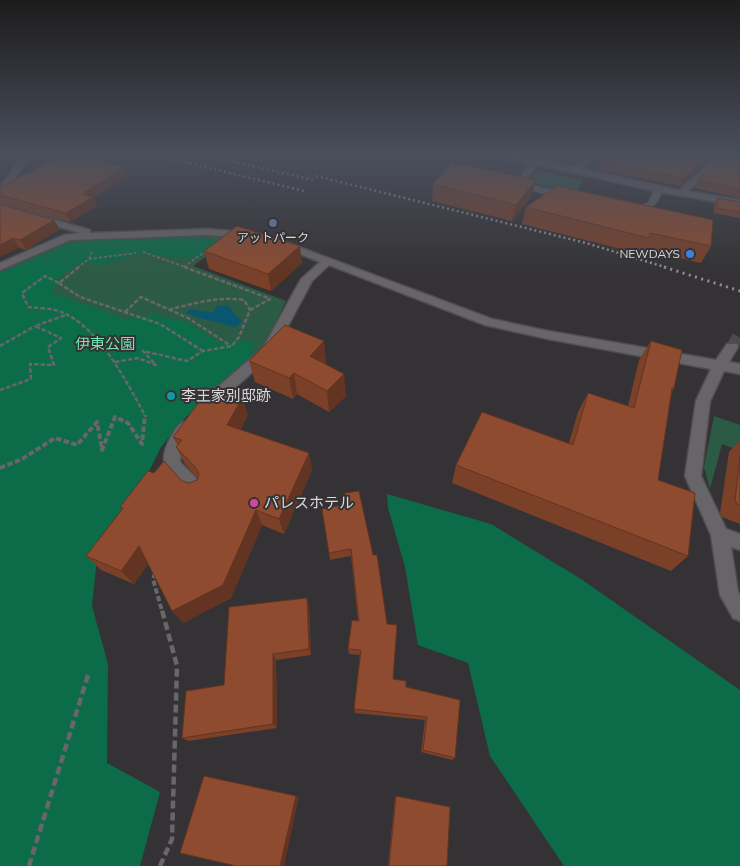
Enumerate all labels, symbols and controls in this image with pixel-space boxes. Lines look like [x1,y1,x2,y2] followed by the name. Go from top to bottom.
[267,217,279,229] marker: アットパーク
[237,230,309,245] place label: アットパーク
[619,246,680,261] place label: NEWDAYS
[684,248,696,260] marker: NEWDAYS
[75,334,135,353] park label: 伊東公園
[181,386,271,405] place label: 李王家別邸跡
[165,390,177,402] marker: 李王家別邸跡
[264,493,354,512] place label: パレスホテル
[248,497,260,509] marker: パレスホテル

